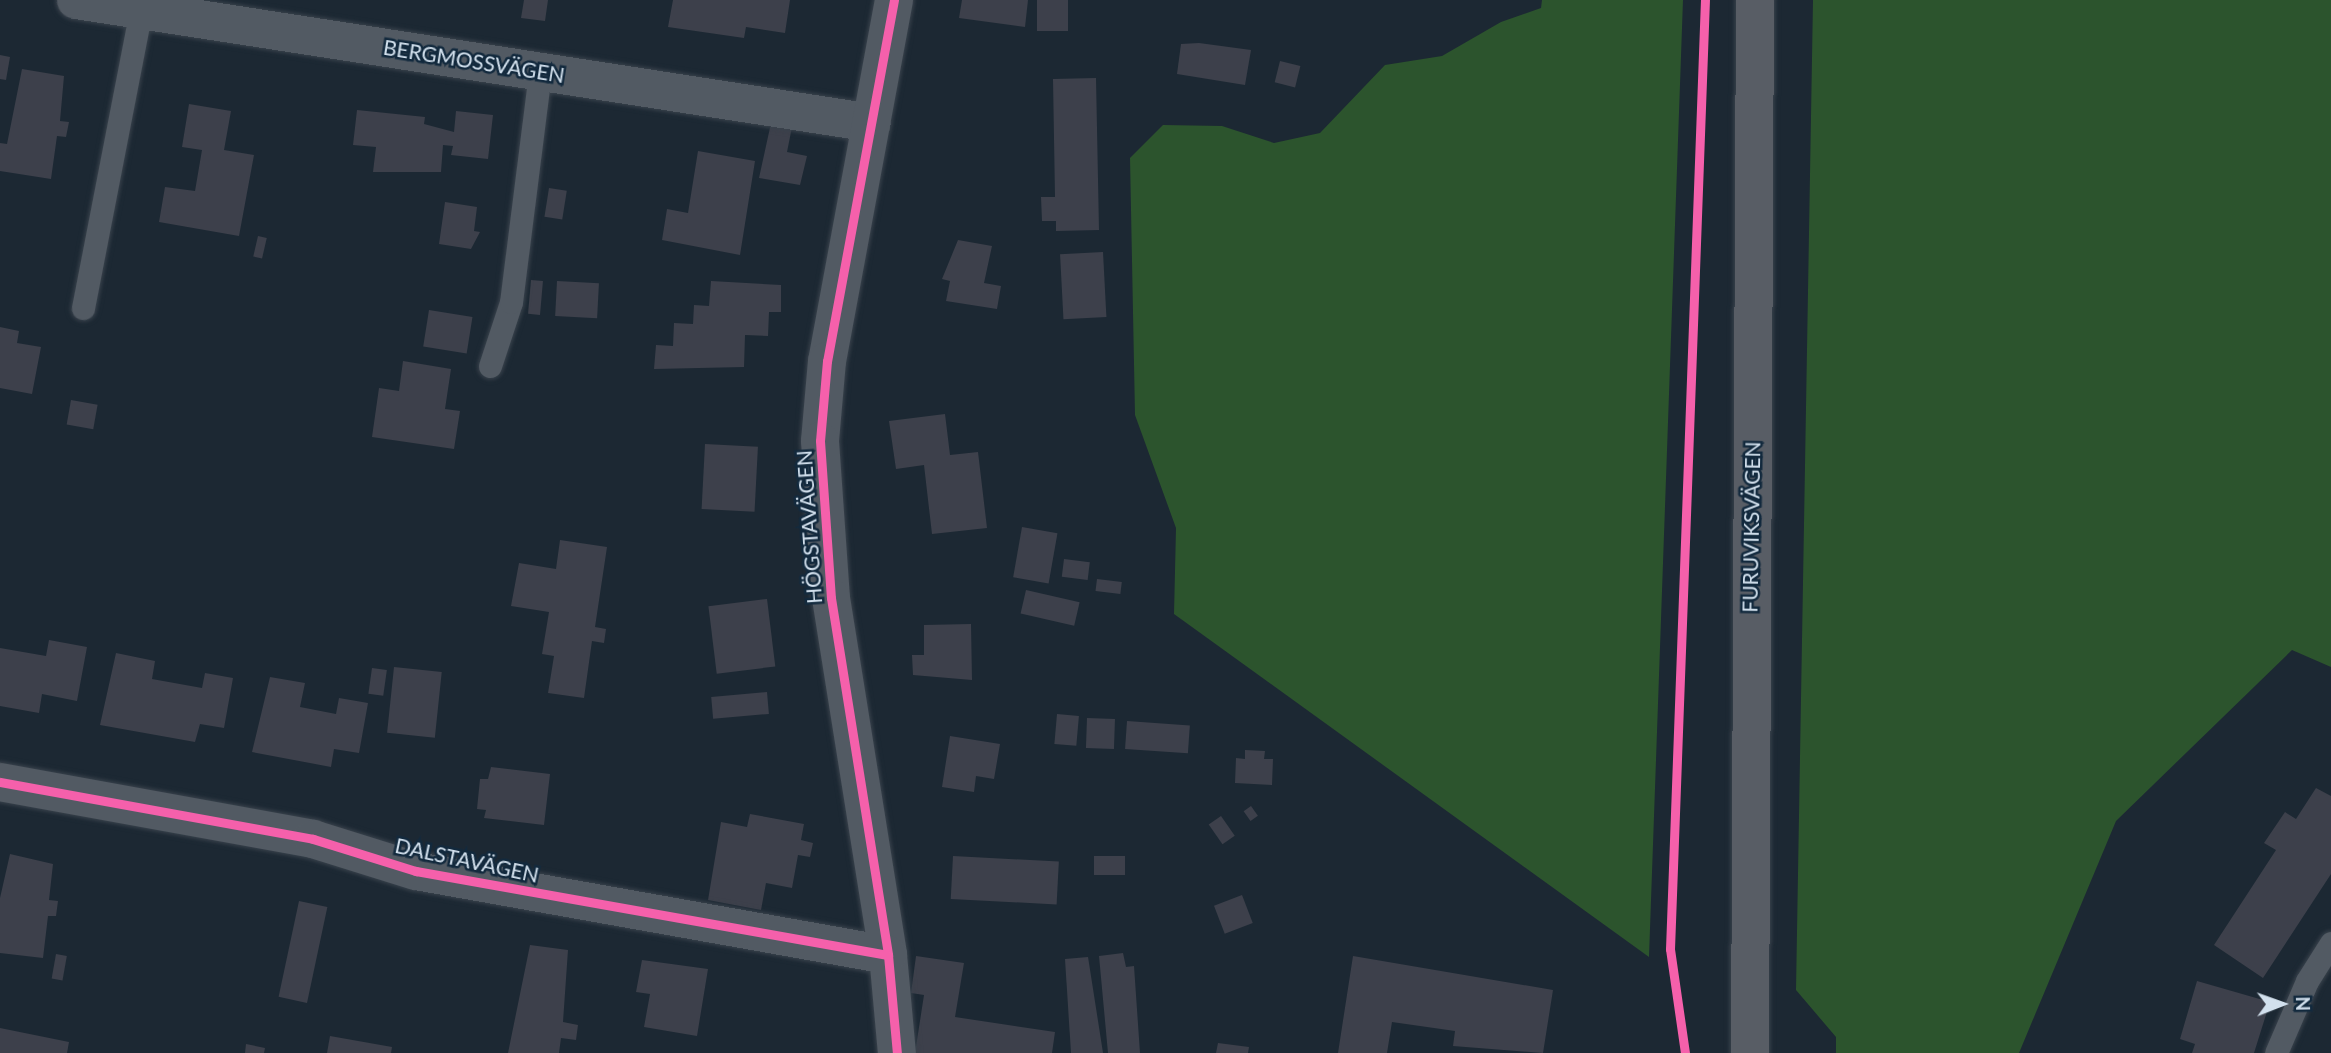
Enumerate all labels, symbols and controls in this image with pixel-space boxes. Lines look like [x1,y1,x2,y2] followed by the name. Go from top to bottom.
[382,34,566,88] street label: BERGMOSSVÄGEN
[1737,441,1765,613] street label: FURUVIKSVÄGEN
[791,449,827,605] street label: HÖGSTAVÄGEN
[393,832,541,888] street label: DALSTAVÄGEN
[2247,969,2317,1039] north arrow
[2292,996,2315,1011] text: N

